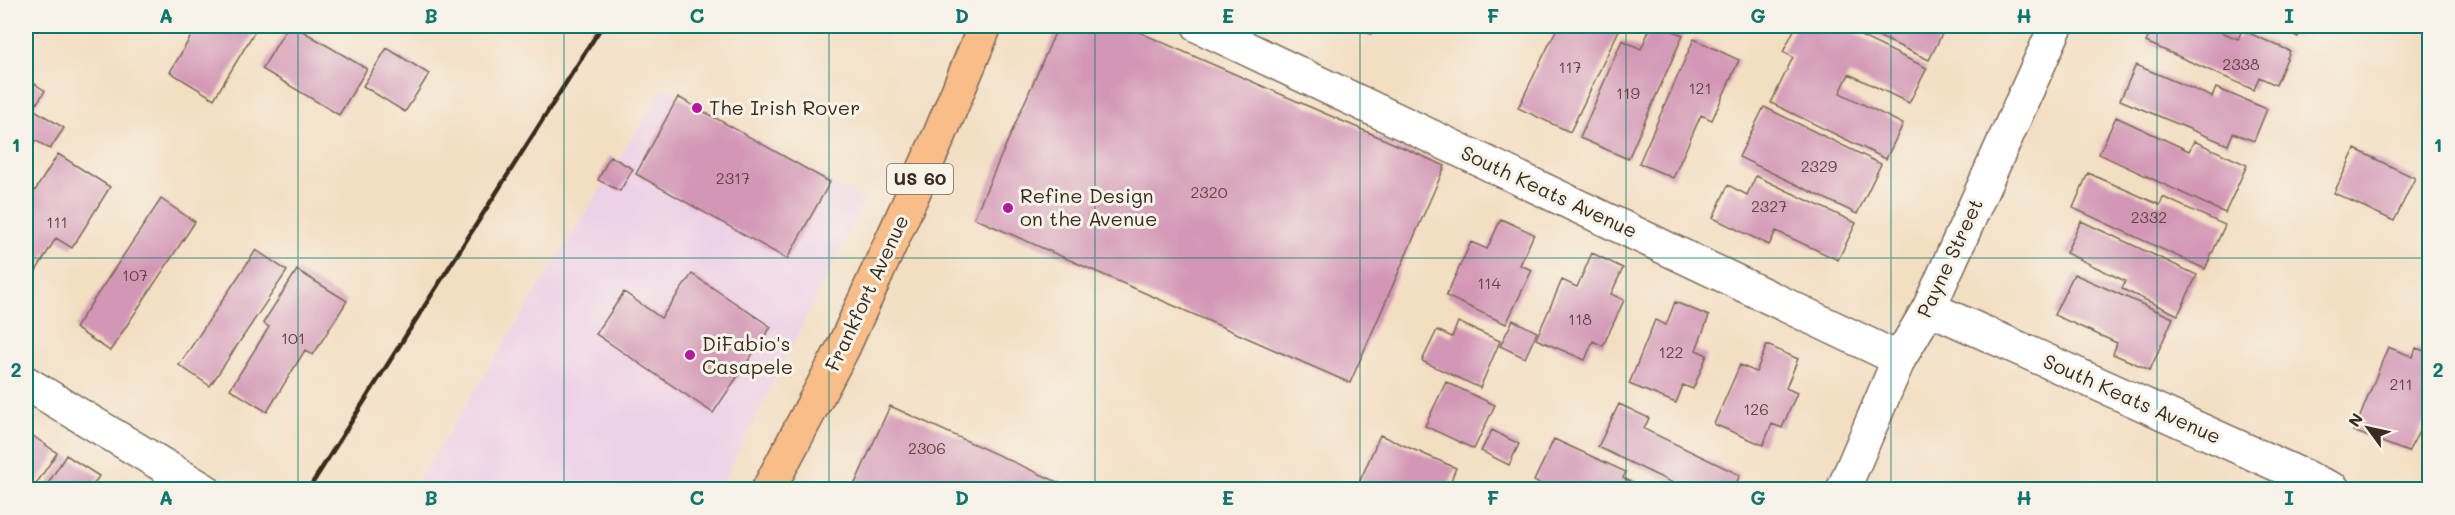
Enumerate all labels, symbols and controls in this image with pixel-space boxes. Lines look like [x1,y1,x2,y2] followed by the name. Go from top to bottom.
[159,2,173,28] text: A
[424,2,438,28] text: B
[690,2,705,28] text: C
[955,2,969,28] text: D
[1222,2,1234,28] text: E
[1487,2,1500,28] text: F
[1750,2,1766,28] text: G
[2016,2,2032,28] text: H
[2284,2,2294,28] text: I
[2222,53,2260,74] house number: 2338
[1558,56,1582,77] house number: 117
[1688,77,1712,98] house number: 121
[1616,82,1640,103] house number: 119
[709,94,860,120] place label: The Irish Rover
[690,101,704,115] marker: The Irish Rover
[12,131,20,157] text: 1
[2434,131,2442,157] text: 1
[1457,139,1642,243] street label: South Keats Avenue
[1801,155,1837,176] house number: 2329
[887,164,953,194] road number: US 60
[716,167,750,188] house number: 2317
[1190,181,1228,202] house number: 2320
[1020,182,1157,231] place label: Refine Design on the Avenue
[1910,194,1988,321] street label: Payne Street
[1751,195,1787,216] house number: 2327
[1001,201,1015,215] marker: Refine Design on the Avenue
[2131,206,2167,227] house number: 2332
[819,210,914,375] street label: Frankfort Avenue
[46,211,68,232] house number: 111
[122,264,148,285] house number: 107
[1477,272,1501,293] house number: 114
[1568,308,1592,329] house number: 118
[281,327,305,348] house number: 101
[702,330,793,379] place label: DiFabio's Casapele
[1659,341,1683,362] house number: 122
[2040,347,2225,449] street label: South Keats Avenue
[683,348,697,362] marker: DiFabio's Casapele
[10,356,22,382] text: 2
[2432,356,2444,382] text: 2
[2389,373,2413,394] house number: 211
[1743,398,1769,419] house number: 126
[2338,398,2398,458] north arrow
[2343,409,2367,430] text: N
[908,437,946,458] house number: 2306
[159,484,173,510] text: A
[424,484,438,510] text: B
[690,484,705,510] text: C
[955,484,969,510] text: D
[1222,484,1234,510] text: E
[1487,484,1500,510] text: F
[1750,484,1766,510] text: G
[2016,484,2032,510] text: H
[2284,484,2294,510] text: I

